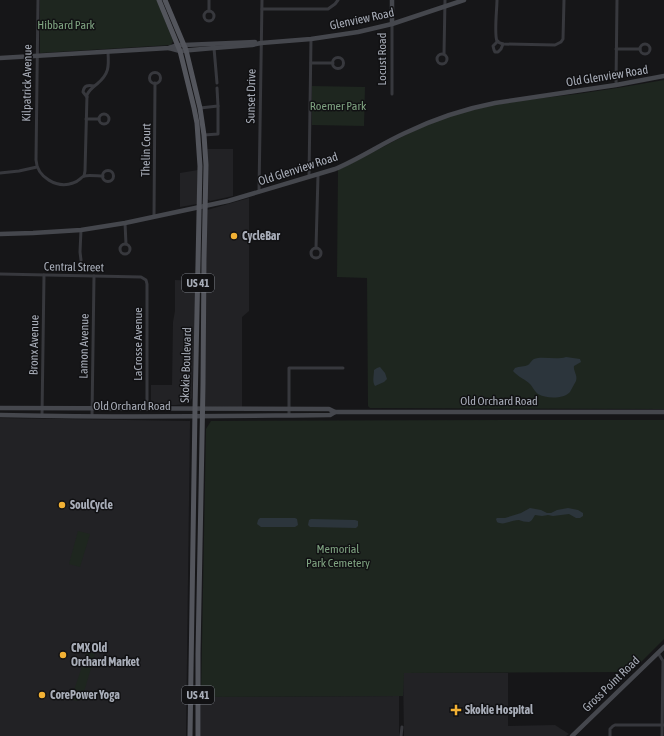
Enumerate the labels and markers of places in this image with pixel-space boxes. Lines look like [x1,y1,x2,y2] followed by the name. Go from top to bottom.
[242,229,280,243] place label: CycleBar
[229,231,239,241] marker: CycleBar
[70,498,113,512] place label: SoulCycle
[57,500,67,510] marker: SoulCycle
[71,641,140,669] place label: CMX Old Orchard Market
[58,650,68,660] marker: CMX Old Orchard Market
[50,688,120,702] place label: CorePower Yoga
[37,690,47,700] marker: CorePower Yoga
[465,703,534,717] place label: Skokie Hospital
[450,704,462,716] marker: Skokie Hospital

